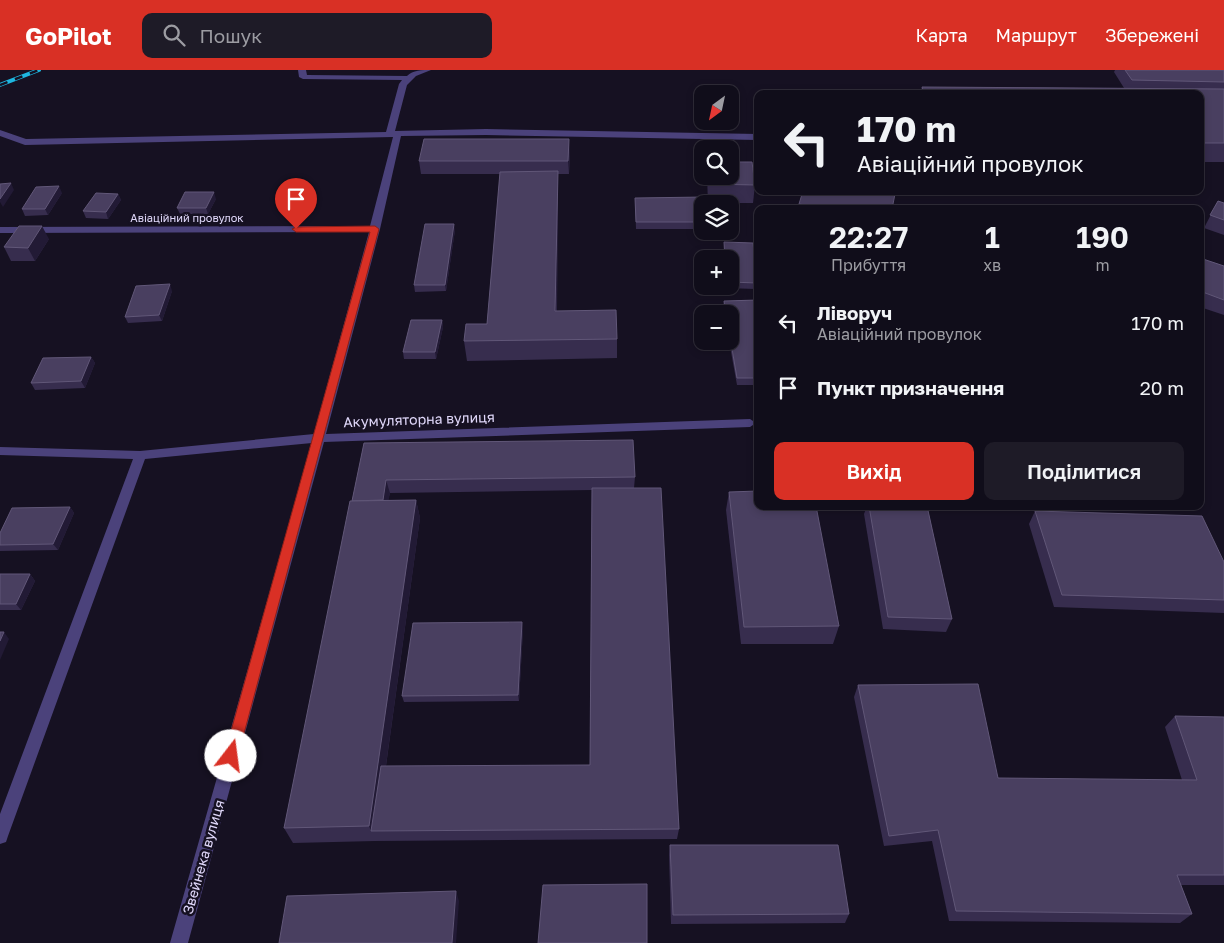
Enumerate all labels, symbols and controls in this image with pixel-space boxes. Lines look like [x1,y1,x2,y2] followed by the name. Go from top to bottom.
[142,13,492,58] search box
[25,21,112,50] text: GoPilot
[160,21,188,49] icon: search
[200,24,262,47] text: Пошук
[915,24,968,46] text: Карта
[996,24,1077,46] text: Маршрут
[1105,24,1199,46] text: Збережені
[694,85,739,130] north arrow
[694,85,739,350] map controls
[857,108,956,150] text: 170 m
[774,110,839,175] icon: left
[694,140,739,185] button: search
[857,150,1084,177] text: Авіаційний провулок
[275,178,317,229] pin
[282,185,310,213] icon: arrive
[694,195,739,240] button: layers
[130,211,244,224] street label: Авіаційний провулок
[829,219,908,255] text: 22:27
[985,219,1000,255] text: 1
[1076,219,1129,255] text: 190
[694,250,739,295] button: +
[831,255,906,275] text: Прибуття
[983,255,1001,275] text: хв
[1095,255,1110,275] text: m
[817,301,892,324] text: Ліворуч
[694,305,739,350] button: −
[774,309,802,337] icon: left
[1131,311,1184,334] text: 170 m
[817,324,982,344] text: Авіаційний провулок
[774,374,802,402] icon: arrive
[817,376,1004,399] text: Пункт призначення
[1140,376,1184,399] text: 20 m
[343,408,495,430] street label: Акумуляторна вулиця
[774,442,974,500] button: Вихід
[984,442,1184,500] button: Поділитися
[204,729,256,781] position arrow
[179,798,227,916] street label: Звейнека вулиця

